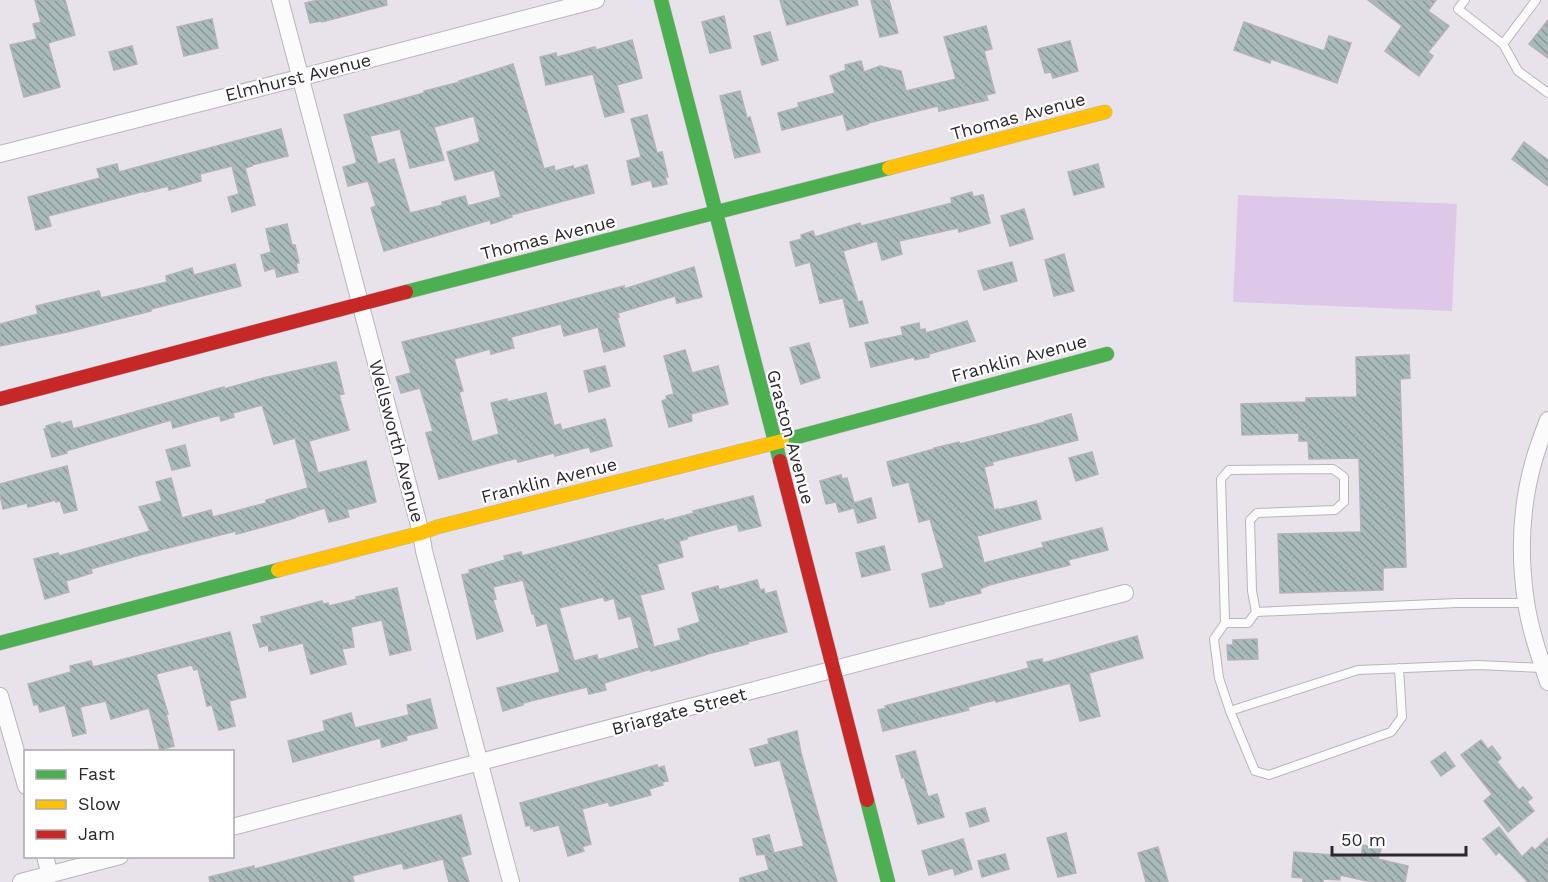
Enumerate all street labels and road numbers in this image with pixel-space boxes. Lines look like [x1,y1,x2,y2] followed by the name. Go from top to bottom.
[223,49,373,105] street label: Elmhurst Avenue
[948,88,1088,144] street label: Thomas Avenue
[478,210,618,264] street label: Thomas Avenue
[949,330,1089,386] street label: Franklin Avenue
[365,358,429,524] street label: Wellsworth Avenue
[763,367,819,507] street label: Graston Avenue
[479,453,619,507] street label: Franklin Avenue
[609,683,749,739] street label: Briargate Street

